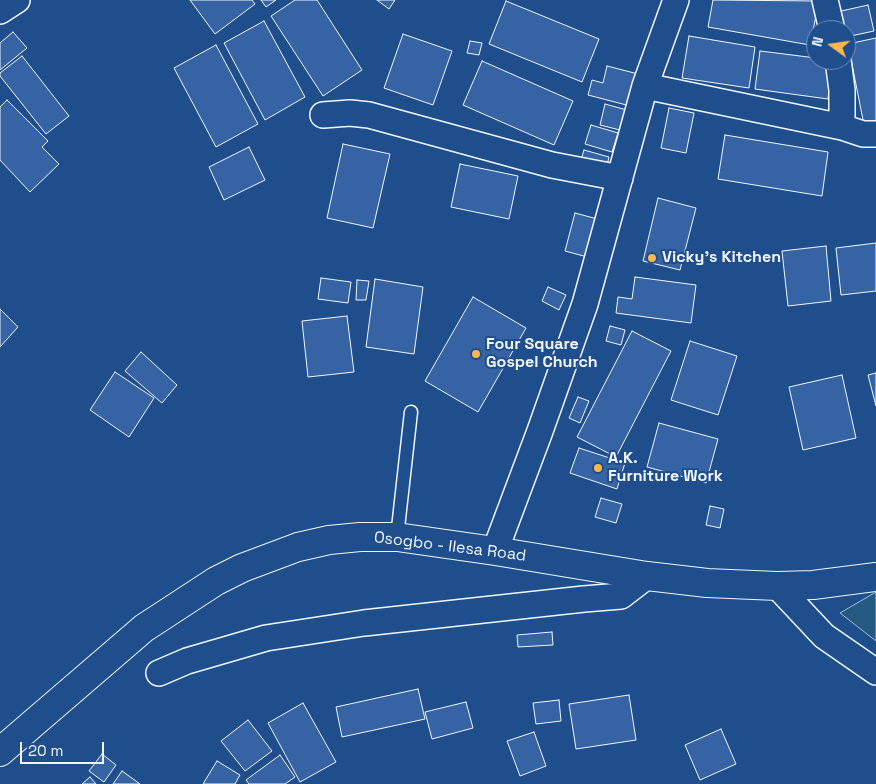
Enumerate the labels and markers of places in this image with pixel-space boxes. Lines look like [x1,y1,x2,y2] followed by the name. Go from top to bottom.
[662,248,781,268] place label: Vicky's Kitchen
[646,252,658,264] marker: Vicky's Kitchen
[486,335,598,373] place label: Four Square Gospel Church
[470,348,482,360] marker: Four Square Gospel Church
[608,449,723,487] place label: A.K. Furniture Work
[592,462,604,474] marker: A.K. Furniture Work

